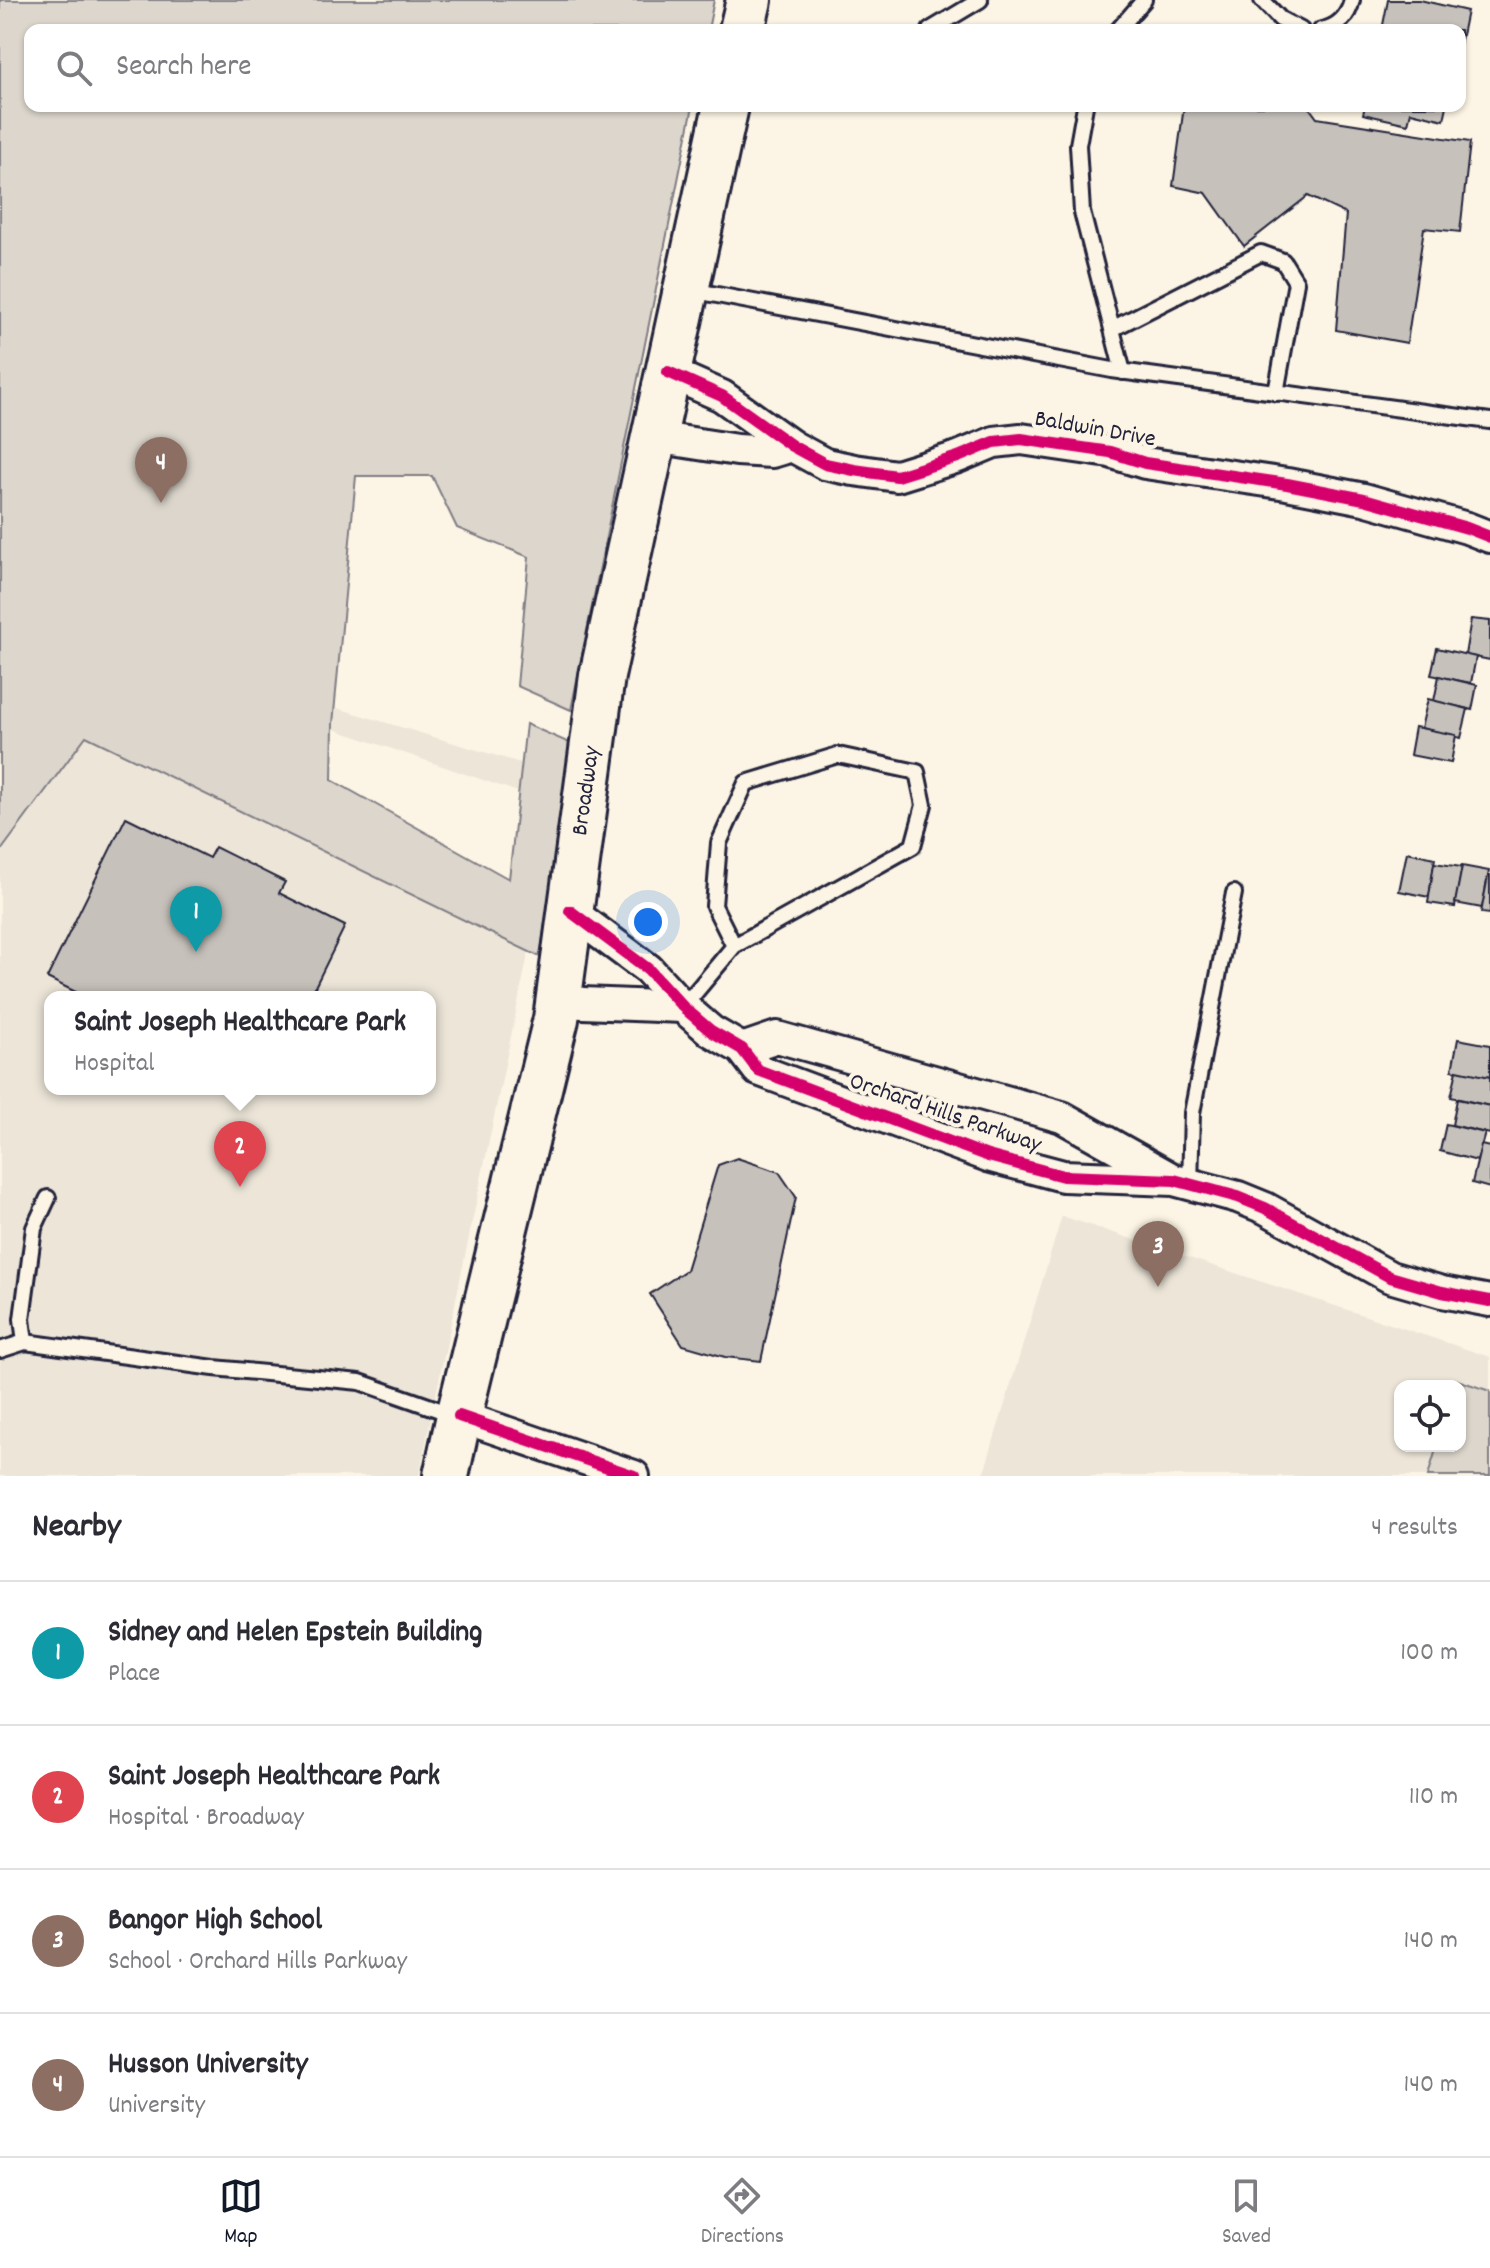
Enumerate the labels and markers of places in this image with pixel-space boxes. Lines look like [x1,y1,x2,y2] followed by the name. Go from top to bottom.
[135,437,187,503] pin: 4
[170,886,222,952] pin: 1
[214,1121,266,1187] pin: 2
[1132,1221,1184,1287] pin: 3

